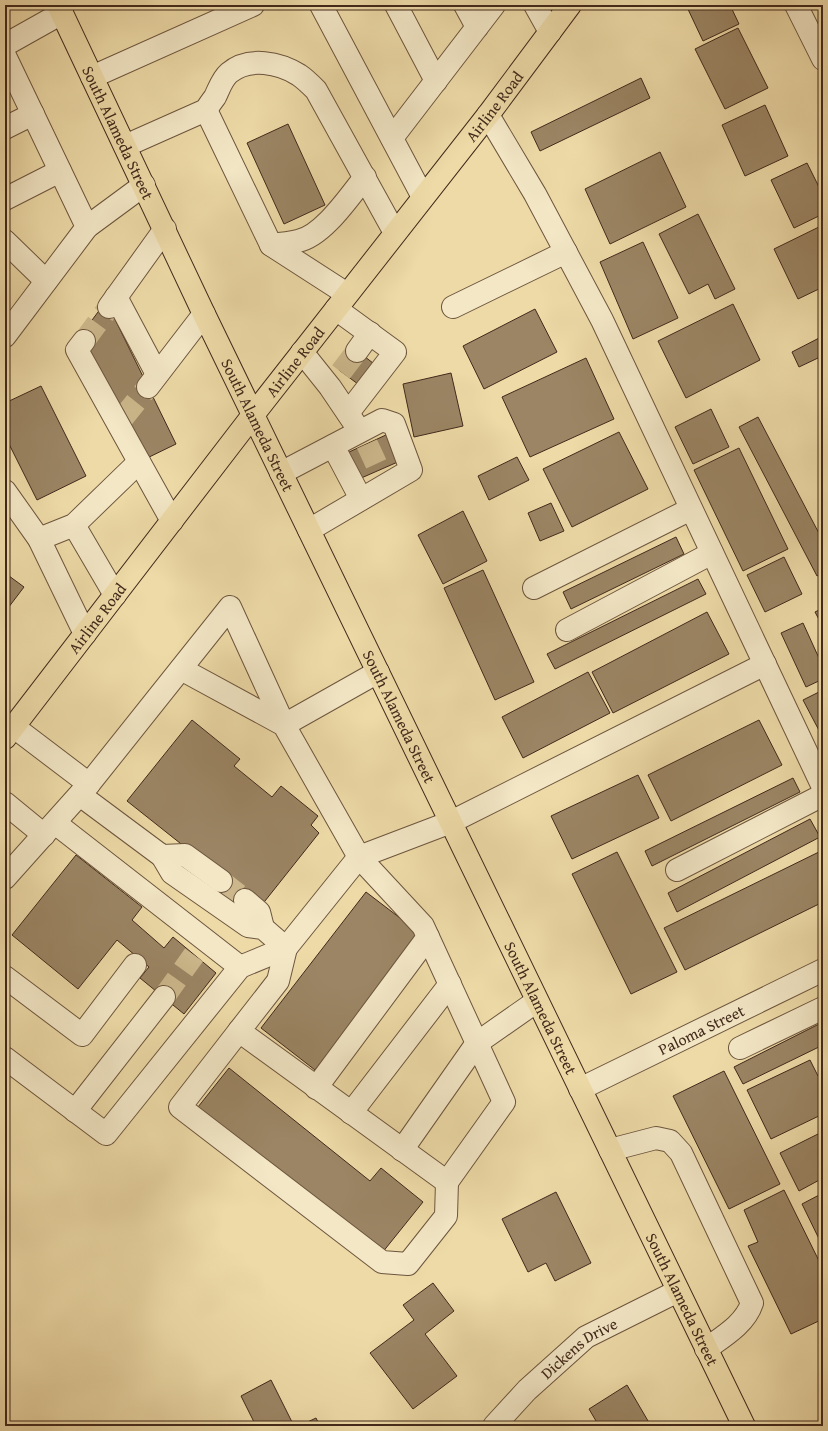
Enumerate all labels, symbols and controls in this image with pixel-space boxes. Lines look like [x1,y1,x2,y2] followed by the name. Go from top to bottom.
[76,62,160,204] street label: South Alameda Street
[459,65,529,147] street label: Airline Road
[260,321,330,402] street label: Airline Road
[215,354,301,496] street label: South Alameda Street
[62,578,132,659] street label: Airline Road
[357,646,442,787] street label: South Alameda Street
[498,937,584,1079] street label: South Alameda Street
[654,998,749,1061] street label: Paloma Street
[640,1229,725,1370] street label: South Alameda Street
[535,1311,621,1385] street label: Dickens Drive

